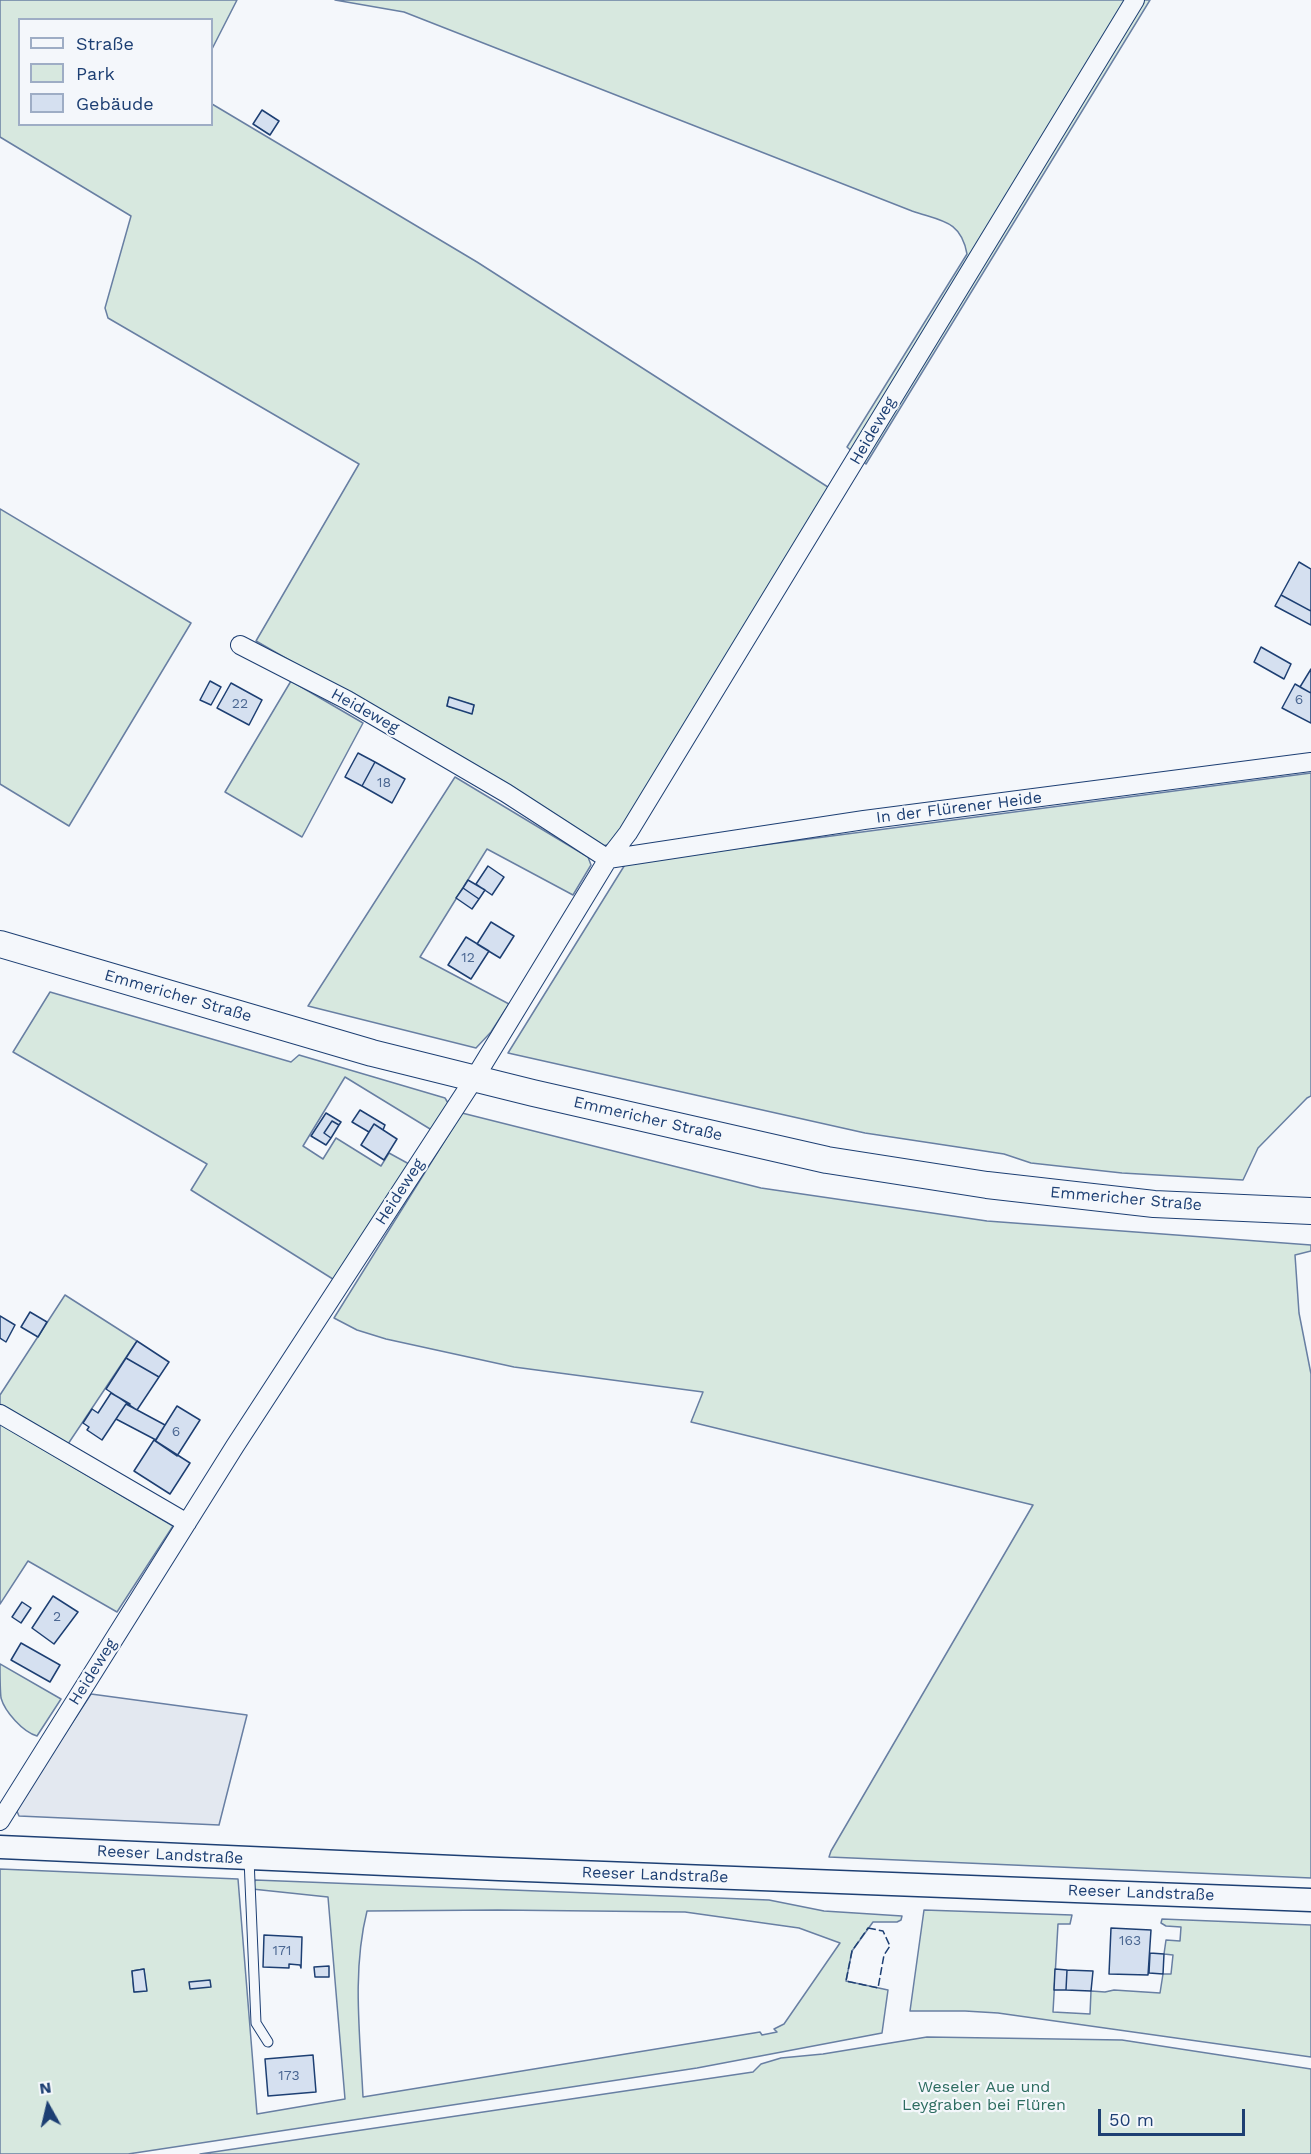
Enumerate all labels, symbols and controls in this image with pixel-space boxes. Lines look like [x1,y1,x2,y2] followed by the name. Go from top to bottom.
[18,18,213,126] legend
[76,33,134,54] text: Straße
[76,63,115,84] text: Park
[76,93,154,114] text: Gebäude
[846,394,900,468] street label: Heideweg
[328,684,402,738] street label: Heideweg
[1295,692,1303,708] house number: 6
[232,696,248,712] house number: 22
[377,775,391,791] house number: 18
[875,788,1043,828] street label: In der Flürener Heide
[461,950,475,966] house number: 12
[102,966,254,1026] street label: Emmericher Straße
[572,1093,724,1145] street label: Emmericher Straße
[372,1155,428,1229] street label: Heideweg
[1049,1183,1203,1215] street label: Emmericher Straße
[172,1424,180,1440] house number: 6
[53,1609,61,1625] house number: 2
[65,1635,121,1709] street label: Heideweg
[96,1842,244,1868] street label: Reeser Landstraße
[581,1863,729,1887] street label: Reeser Landstraße
[1067,1881,1215,1905] street label: Reeser Landstraße
[1119,1933,1141,1949] house number: 163
[273,1943,291,1959] house number: 171
[278,2068,300,2084] house number: 173
[18,2076,78,2136] north arrow
[38,2077,53,2098] text: N
[902,2077,1066,2115] park label: Weseler Aue und Leygraben bei Flüren
[1101,2097,1248,2135] scale bar
[1109,2109,1154,2130] text: 50 m

